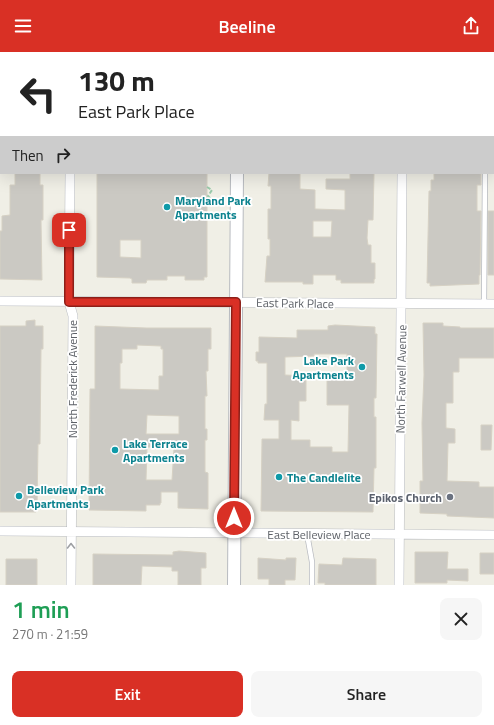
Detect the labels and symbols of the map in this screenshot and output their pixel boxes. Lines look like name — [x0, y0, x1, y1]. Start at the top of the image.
place label: Maryland Park Apartments — [175, 191, 252, 224]
marker: Maryland Park Apartments — [162, 202, 172, 212]
pin — [52, 213, 86, 247]
street label: East Park Place — [256, 293, 334, 313]
street label: North Frederick Avenue — [63, 320, 82, 438]
street label: North Farwell Avenue — [391, 324, 411, 434]
place label: Lake Park Apartments — [292, 351, 355, 384]
marker: Lake Park Apartments — [357, 362, 367, 372]
place label: Lake Terrace Apartments — [123, 434, 188, 467]
marker: Lake Terrace Apartments — [110, 445, 120, 455]
place label: The Candlelite — [287, 468, 361, 487]
marker: The Candlelite — [274, 472, 284, 482]
place label: Belleview Park Apartments — [27, 480, 105, 513]
place label: Epikos Church — [369, 488, 442, 507]
marker: Belleview Park Apartments — [14, 491, 24, 501]
marker: Epikos Church — [445, 492, 455, 502]
position arrow — [213, 497, 255, 539]
street label: East Belleview Place — [267, 525, 371, 544]
one-way arrow — [67, 543, 75, 549]

